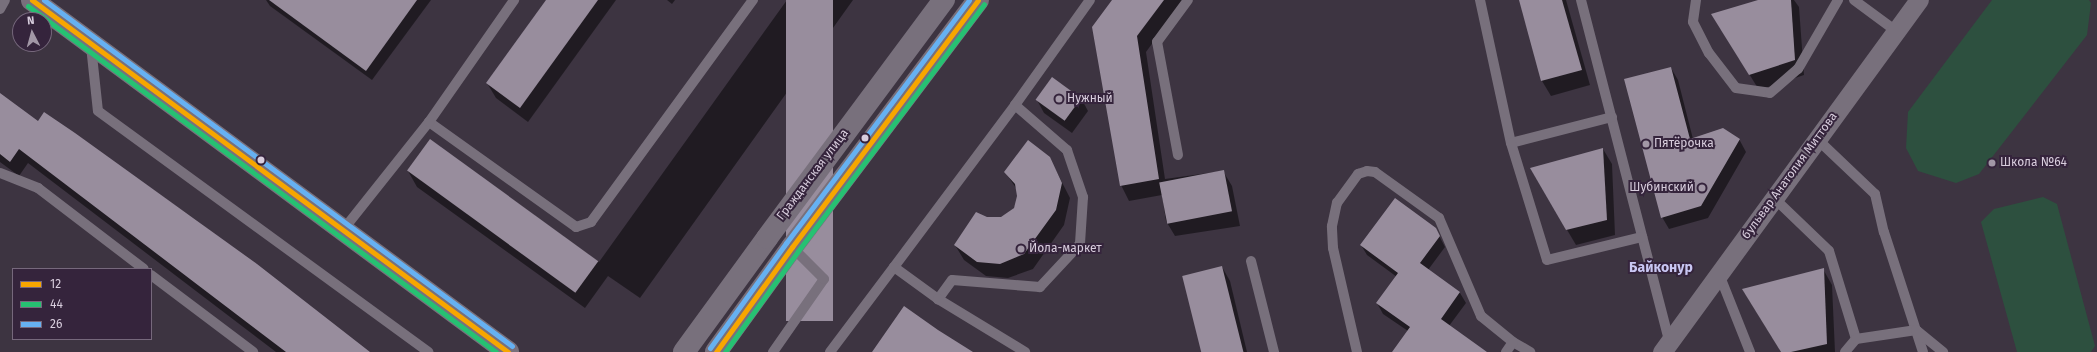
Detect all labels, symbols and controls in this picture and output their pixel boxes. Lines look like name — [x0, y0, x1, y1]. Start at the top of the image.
north arrow — [12, 12, 52, 52]
text: N — [26, 14, 35, 27]
place label: Нужный — [1067, 92, 1113, 106]
marker: Нужный — [1054, 94, 1064, 104]
street label: бульвар Анатолия Миттова — [1739, 110, 1841, 242]
street label: Гражданская улица — [774, 127, 852, 223]
unlabelled marker — [860, 133, 870, 143]
place label: Пятёрочка — [1654, 137, 1714, 151]
marker: Пятёрочка — [1641, 139, 1651, 149]
unlabelled marker — [256, 155, 266, 165]
place label: Школа №64 — [2000, 156, 2067, 170]
marker: Школа №64 — [1987, 158, 1997, 168]
place label: Шубинский — [1629, 181, 1694, 195]
marker: Шубинский — [1697, 183, 1707, 193]
place label: Йола-маркет — [1029, 242, 1102, 256]
marker: Йола-маркет — [1016, 244, 1026, 254]
district label: Байконур — [1629, 260, 1693, 276]
legend — [12, 268, 152, 340]
text: 12 — [50, 277, 61, 291]
text: 44 — [50, 297, 63, 311]
text: 26 — [50, 317, 62, 331]

